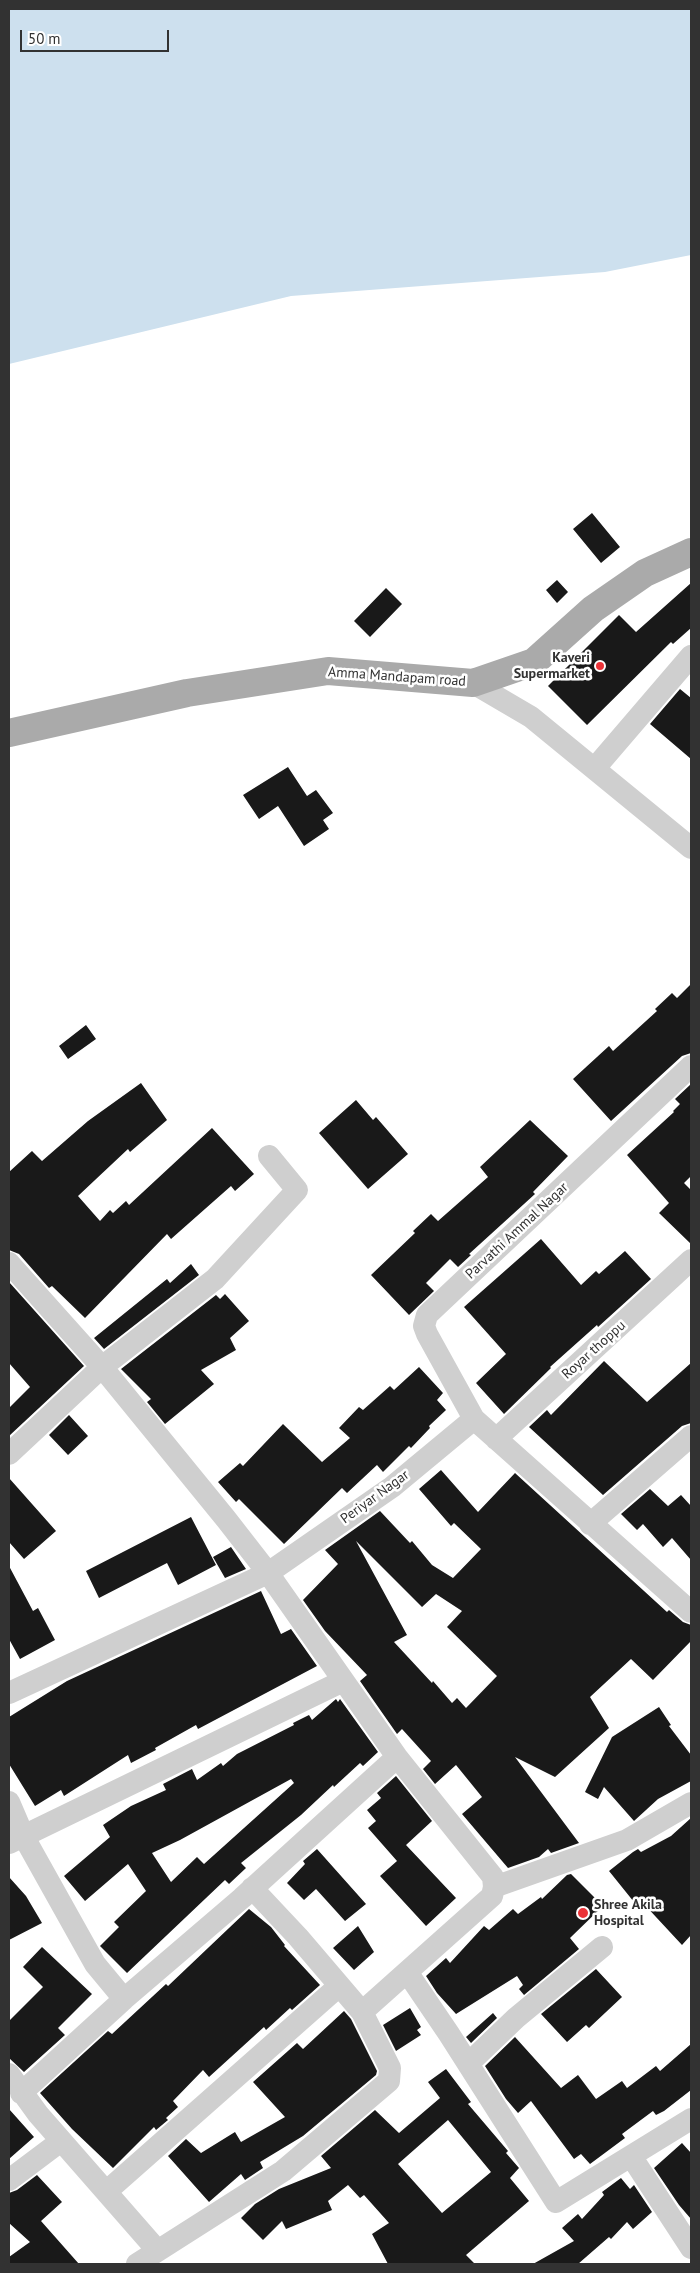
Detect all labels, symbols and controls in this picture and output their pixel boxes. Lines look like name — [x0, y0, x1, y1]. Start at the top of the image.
scale bar — [22, 20, 171, 52]
text: 50 m — [28, 29, 61, 48]
place label: Kaveri Supermarket — [514, 650, 590, 682]
marker: Kaveri Supermarket — [594, 660, 606, 672]
street label: Amma Mandapam road — [328, 664, 466, 690]
street label: Parvathi Ammal Nagar — [462, 1179, 572, 1283]
street label: Royar thoppu — [559, 1317, 629, 1383]
street label: Periyar Nagar — [337, 1467, 413, 1527]
place label: Shree Akila Hospital — [594, 1897, 662, 1930]
marker: Shree Akila Hospital — [576, 1906, 590, 1920]

